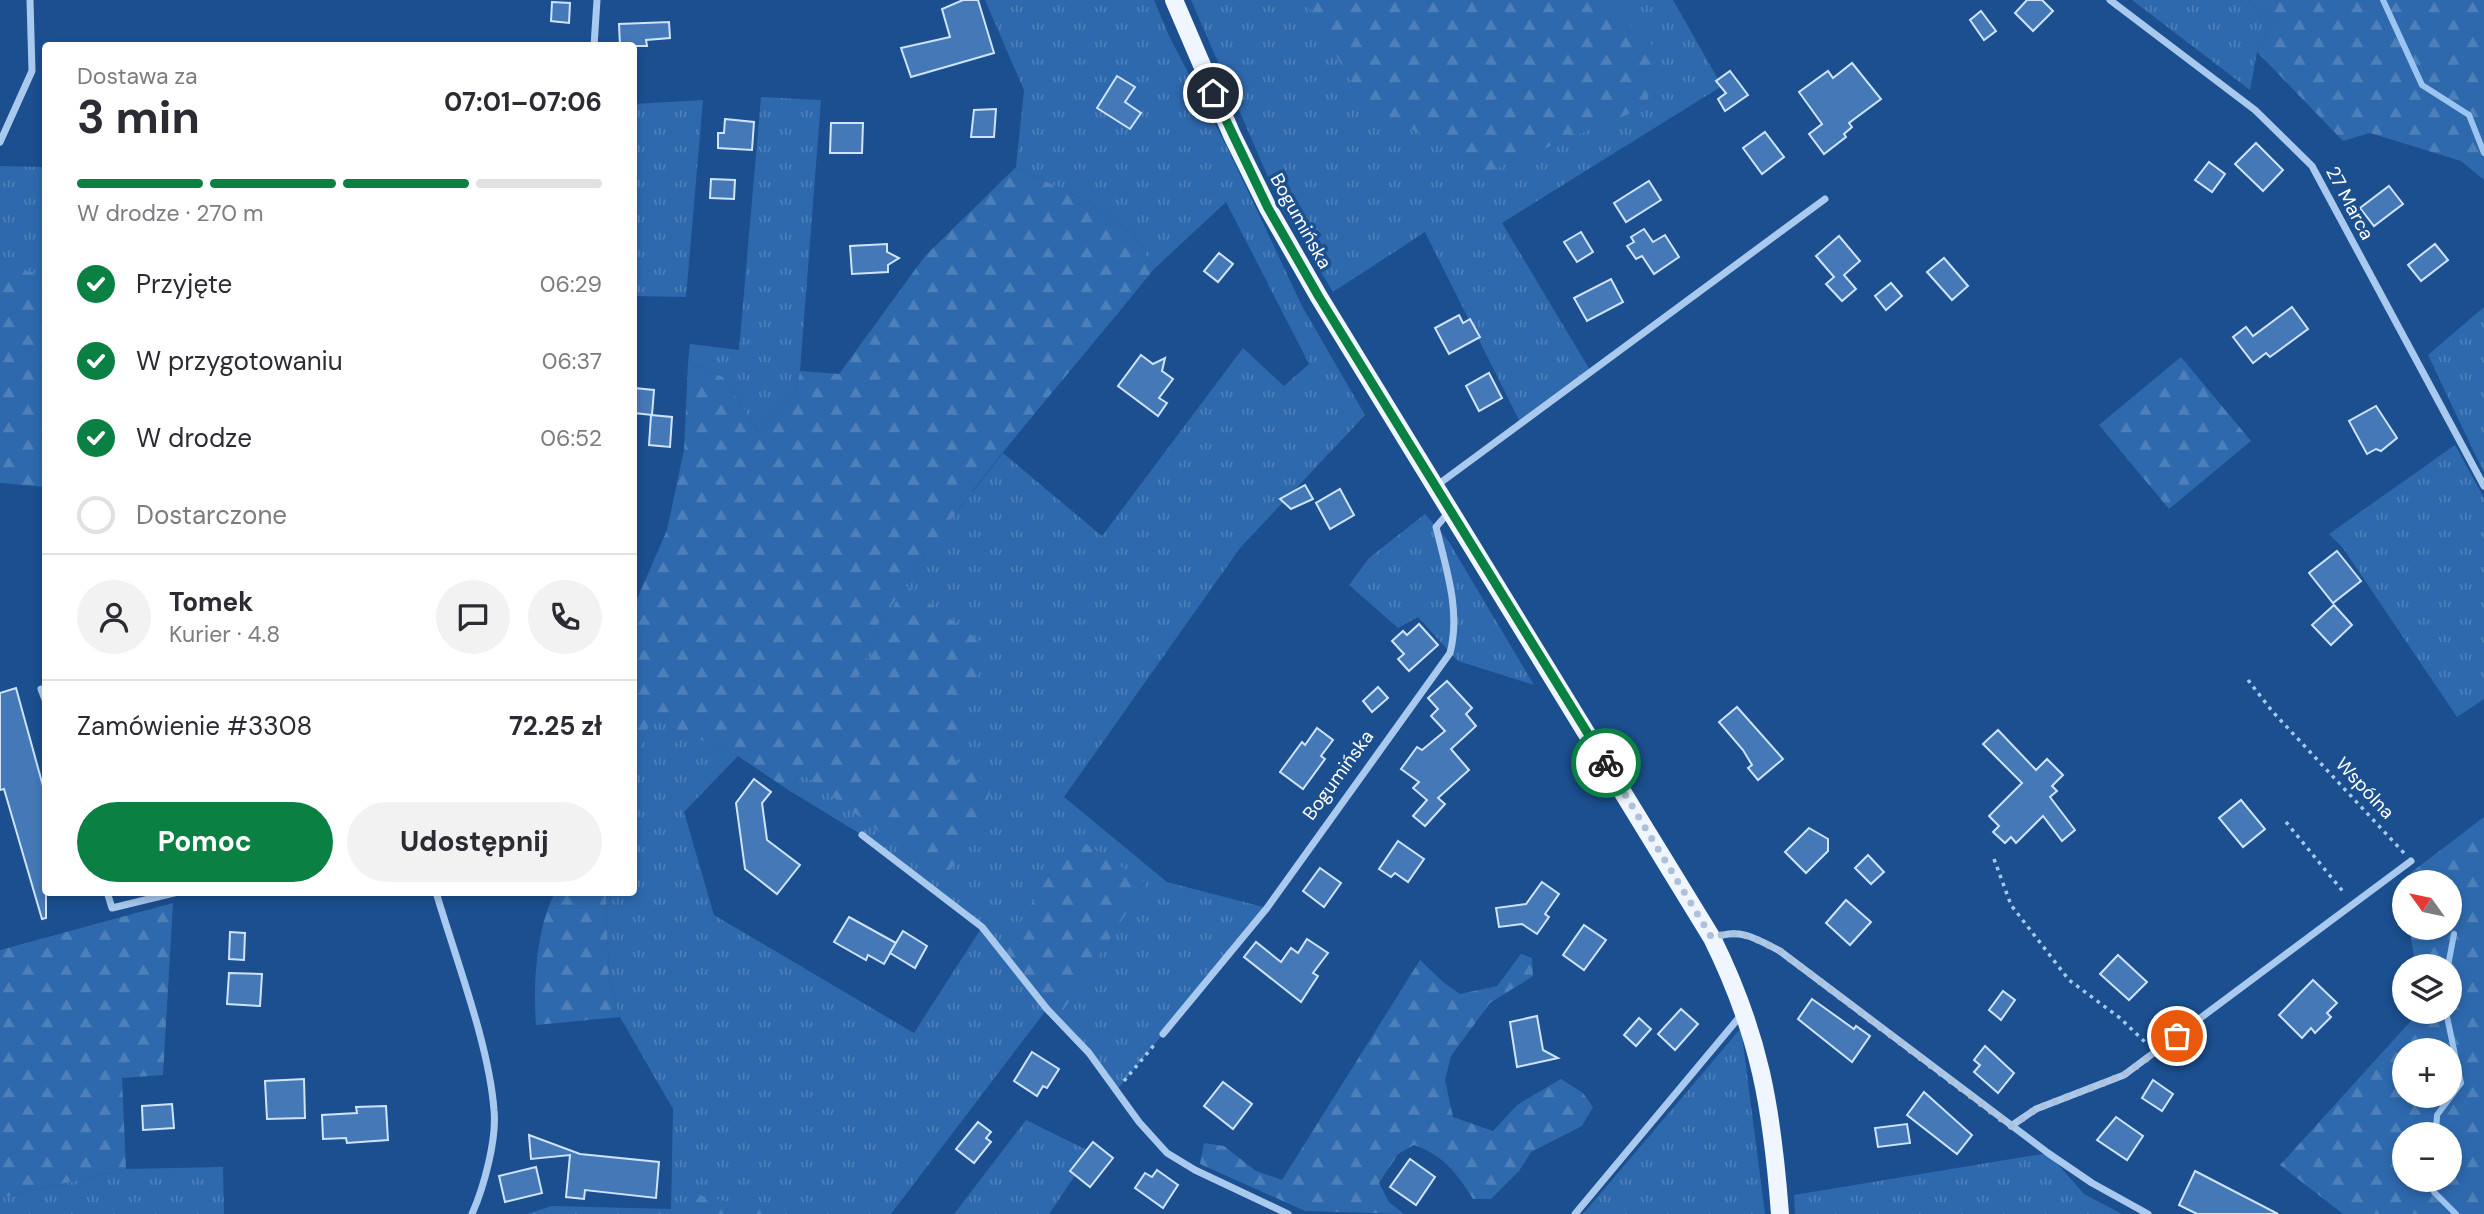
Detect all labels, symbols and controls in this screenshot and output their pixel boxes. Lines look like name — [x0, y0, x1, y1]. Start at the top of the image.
text: Dostawa za — [77, 61, 198, 91]
pin — [1183, 63, 1243, 123]
icon: home — [1194, 74, 1232, 112]
text: 07:01–07:06 — [444, 85, 602, 119]
text: 3 min — [77, 87, 200, 147]
street label: 27 Marca — [2320, 162, 2380, 244]
street label: Bogumińska — [1264, 169, 1338, 273]
text: W drodze · 270 m — [77, 198, 263, 228]
icon: check — [77, 265, 115, 303]
text: Przyjęte — [136, 267, 232, 301]
text: 06:29 — [540, 269, 602, 299]
icon: check — [77, 342, 115, 380]
text: W przygotowaniu — [136, 344, 343, 378]
text: 06:37 — [542, 346, 602, 376]
icon: check — [77, 419, 115, 457]
text: W drodze — [136, 421, 252, 455]
text: 06:52 — [540, 423, 602, 453]
text: Dostarczone — [136, 498, 287, 532]
button: person — [77, 580, 151, 654]
button: chat — [436, 580, 510, 654]
button: phone — [528, 580, 602, 654]
text: Tomek — [169, 585, 253, 619]
text: Kurier · 4.8 — [169, 619, 280, 649]
text: Zamówienie #3308 — [77, 709, 312, 743]
text: 72.25 zł — [509, 709, 602, 743]
street label: Bogumińska — [1297, 725, 1379, 825]
courier — [1571, 728, 1641, 798]
icon: bike — [1587, 744, 1625, 782]
street label: Wspólna — [2330, 752, 2400, 824]
button: Pomoc — [77, 802, 333, 882]
button: Udostępnij — [347, 802, 602, 882]
north arrow — [2392, 870, 2462, 940]
map controls — [2392, 870, 2462, 1192]
button: layers — [2392, 954, 2462, 1024]
pin — [2147, 1006, 2207, 1066]
icon: bag — [2158, 1017, 2196, 1055]
button: + — [2392, 1038, 2462, 1108]
button: − — [2392, 1122, 2462, 1192]

